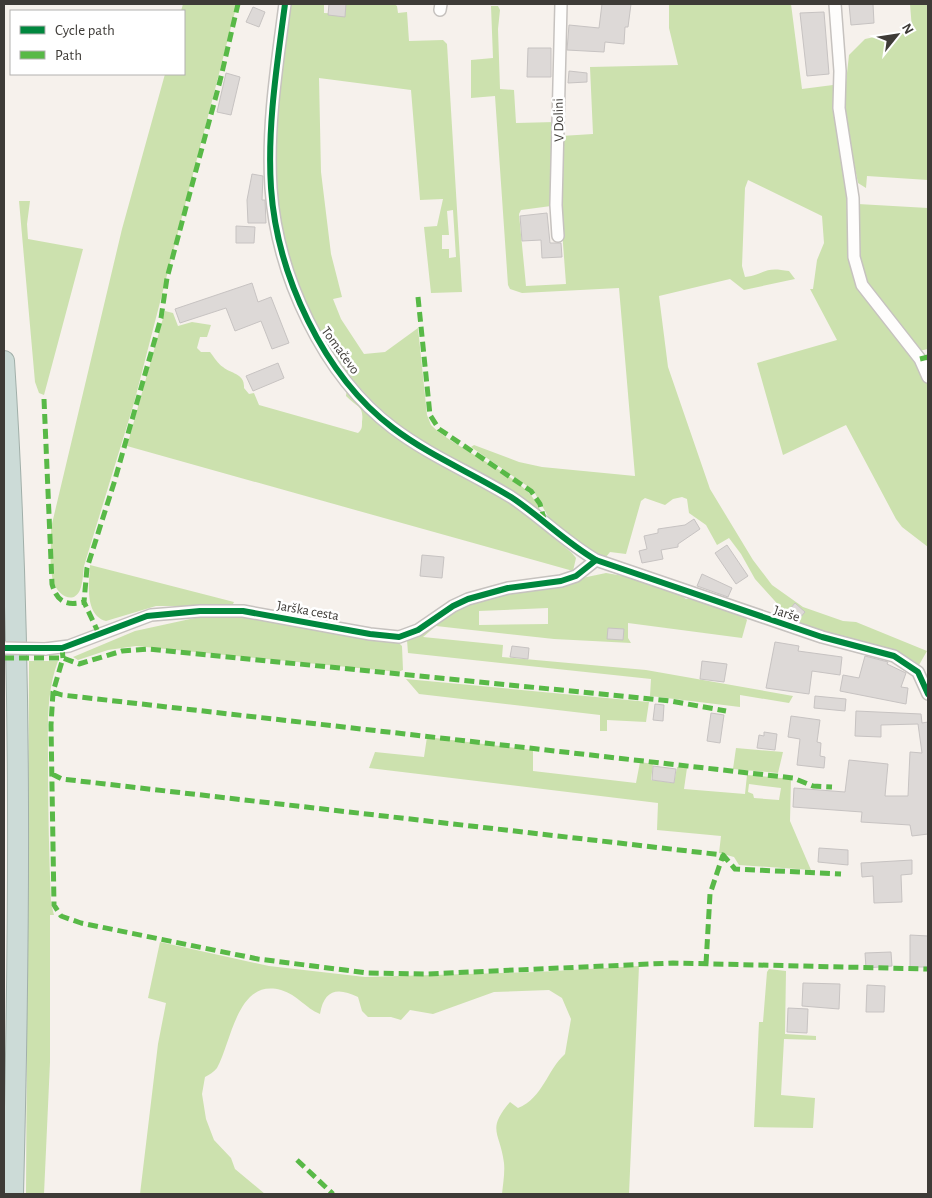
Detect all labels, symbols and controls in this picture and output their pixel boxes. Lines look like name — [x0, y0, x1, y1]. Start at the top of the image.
legend — [10, 10, 185, 75]
north arrow — [872, 10, 922, 60]
text: N — [899, 21, 916, 37]
text: Cycle path — [55, 23, 115, 38]
text: Path — [55, 48, 82, 63]
street label: V Dolini — [552, 98, 566, 142]
street label: Tomačevo — [318, 324, 362, 377]
street label: Jarška cesta — [276, 599, 341, 623]
street label: Jarše — [772, 603, 801, 625]

